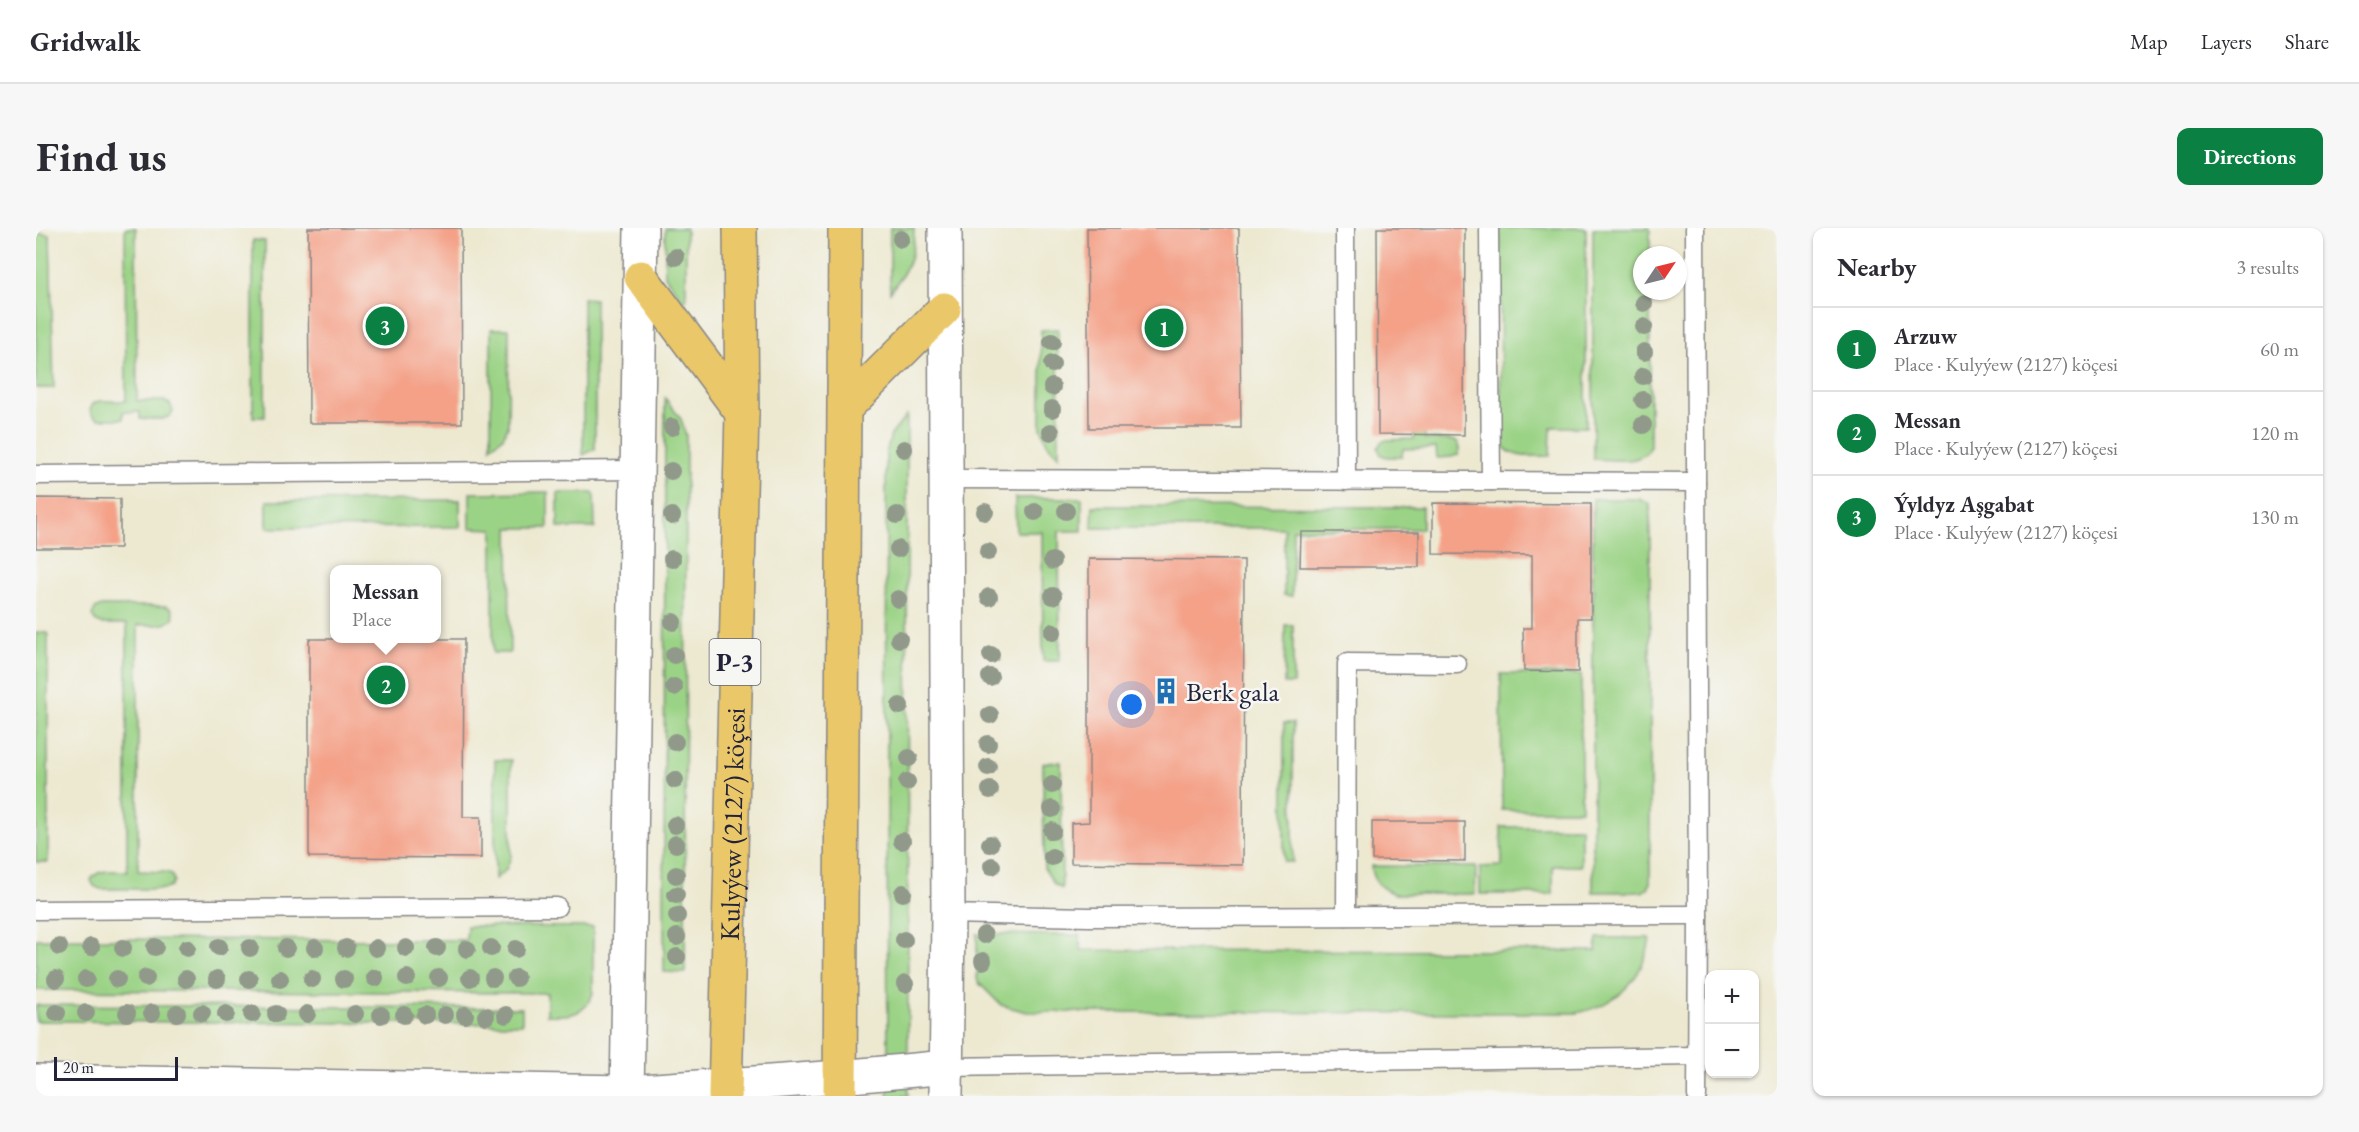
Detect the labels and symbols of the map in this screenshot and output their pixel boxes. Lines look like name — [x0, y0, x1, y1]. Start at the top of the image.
north arrow — [1633, 246, 1687, 300]
pin: 3 — [366, 304, 404, 348]
pin: 1 — [1144, 306, 1184, 350]
road number: P-3 — [710, 639, 760, 685]
pin: 2 — [366, 662, 406, 708]
place label: Berk gala — [1186, 674, 1279, 709]
building icon: Berk gala — [1151, 676, 1181, 706]
your location — [1117, 690, 1146, 719]
street label: Kulyýew (2127) köçesi — [711, 707, 752, 941]
scale bar — [54, 1054, 178, 1082]

